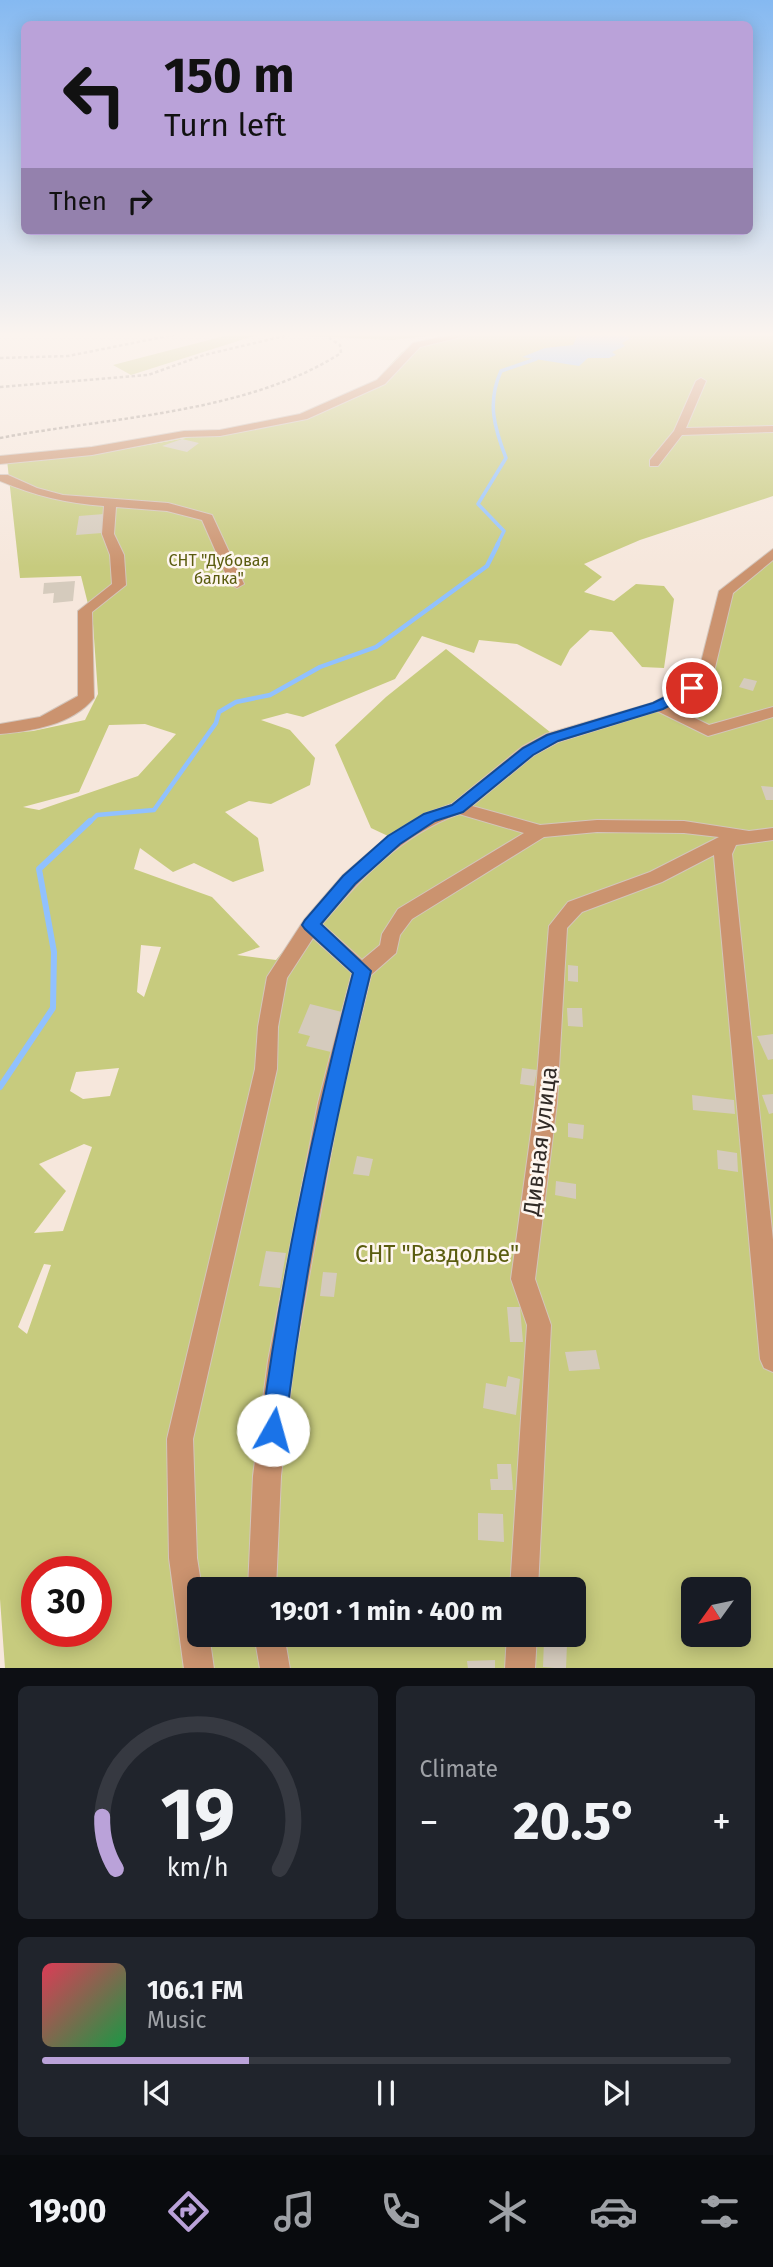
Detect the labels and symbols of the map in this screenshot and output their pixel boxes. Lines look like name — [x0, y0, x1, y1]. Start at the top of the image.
park label: СНТ "Дубовая балка" — [169, 551, 269, 588]
pin — [662, 658, 722, 718]
street label: Дивная улица — [517, 1065, 563, 1218]
park label: СНТ "Раздолье" — [355, 1240, 519, 1268]
position arrow — [236, 1393, 310, 1467]
speed limit sign: 30 — [21, 1556, 112, 1647]
north arrow — [681, 1577, 751, 1647]

